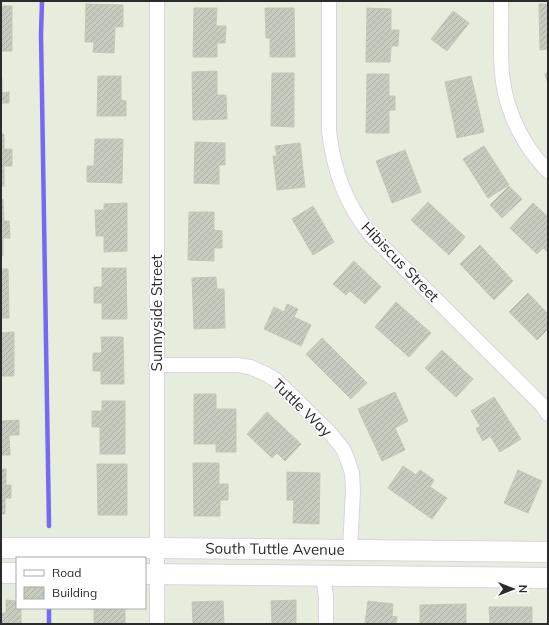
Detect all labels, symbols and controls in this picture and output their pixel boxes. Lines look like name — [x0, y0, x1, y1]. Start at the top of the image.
street label: Hibiscus Street — [357, 218, 443, 306]
street label: Sunnyside Street — [147, 255, 166, 371]
street label: Tuttle Way — [269, 375, 336, 441]
street label: South Tuttle Avenue — [205, 538, 345, 559]
legend — [16, 557, 146, 609]
text: Road — [52, 565, 81, 580]
north arrow — [493, 569, 533, 609]
text: Building — [52, 585, 97, 600]
text: N — [516, 585, 530, 593]

